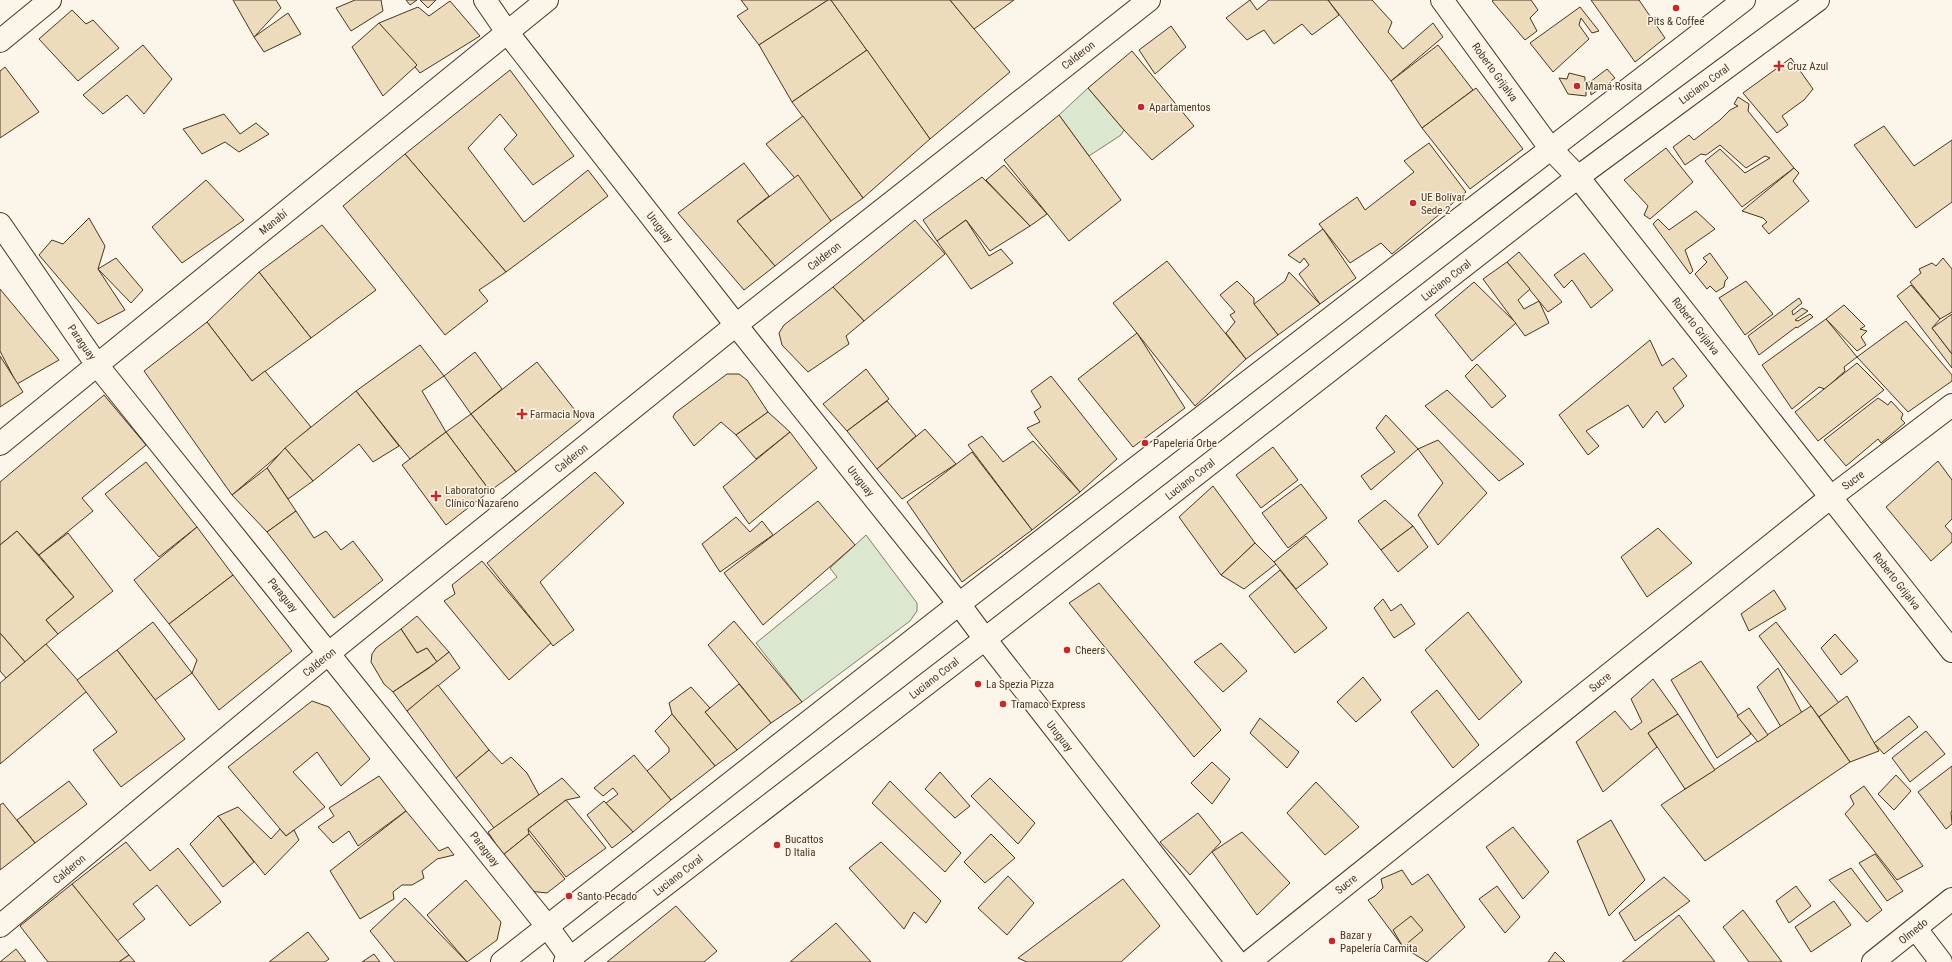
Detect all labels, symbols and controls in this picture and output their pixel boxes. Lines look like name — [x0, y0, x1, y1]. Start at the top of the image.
marker: Pits & Coffee — [1671, 3, 1681, 13]
place label: Pits & Coffee — [1648, 15, 1704, 28]
street label: Calderon — [1059, 38, 1098, 72]
street label: Roberto Grijalva — [1469, 40, 1520, 104]
place label: Cruz Azul — [1787, 60, 1828, 73]
marker: Cruz Azul — [1774, 61, 1784, 71]
street label: Luciano Coral — [1677, 62, 1732, 107]
place label: Mamá Rosita — [1585, 80, 1642, 93]
marker: Mamá Rosita — [1572, 81, 1582, 91]
place label: Apartamentos — [1149, 101, 1211, 114]
marker: Apartamentos — [1136, 102, 1146, 112]
place label: UE Bolívar Sede 2 — [1421, 191, 1466, 217]
marker: UE Bolívar Sede 2 — [1408, 198, 1418, 208]
street label: Manabí — [257, 207, 290, 238]
street label: Uruguay — [644, 209, 676, 246]
street label: Calderon — [805, 239, 844, 273]
street label: Luciano Coral — [1419, 257, 1474, 304]
street label: Roberto Grijalva — [1669, 295, 1722, 358]
street label: Paraguay — [65, 322, 99, 363]
place label: Farmacia Nova — [530, 408, 595, 421]
marker: Farmacia Nova — [517, 409, 527, 419]
place label: Papeleria Orbe — [1153, 437, 1217, 450]
marker: Papeleria Orbe — [1140, 438, 1150, 448]
street label: Calderon — [552, 441, 590, 476]
street label: Luciano Coral — [1163, 456, 1218, 503]
street label: Uruguay — [844, 463, 877, 499]
street label: Sucre — [1840, 468, 1867, 493]
place label: Laboratorio Clínico Nazareno — [445, 484, 519, 510]
marker: Laboratorio Clínico Nazareno — [430, 490, 442, 502]
street label: Roberto Grijalva — [1870, 550, 1923, 613]
street label: Paraguay — [265, 576, 301, 615]
place label: Cheers — [1075, 644, 1105, 657]
street label: Calderon — [300, 645, 338, 680]
marker: Cheers — [1062, 645, 1072, 655]
street label: Luciano Coral — [907, 655, 962, 702]
street label: Sucre — [1587, 670, 1614, 695]
place label: La Spezia Pizza — [986, 678, 1054, 691]
marker: La Spezia Pizza — [973, 679, 983, 689]
place label: Tramaco Express — [1011, 698, 1086, 711]
marker: Tramaco Express — [998, 699, 1008, 709]
street label: Uruguay — [1044, 718, 1076, 755]
street label: Paraguay — [467, 829, 502, 869]
place label: Bucattos D Italia — [785, 833, 824, 859]
marker: Bucattos D Italia — [772, 840, 782, 850]
street label: Calderon — [50, 852, 88, 887]
street label: Luciano Coral — [651, 852, 706, 899]
street label: Sucre — [1333, 872, 1360, 897]
place label: Santo Pecado — [577, 890, 637, 903]
marker: Santo Pecado — [564, 891, 574, 901]
street label: Olmedo — [1896, 915, 1931, 947]
place label: Bazar y Papelería Carmita — [1340, 929, 1418, 955]
marker: Bazar y Papelería Carmita — [1327, 936, 1337, 946]

